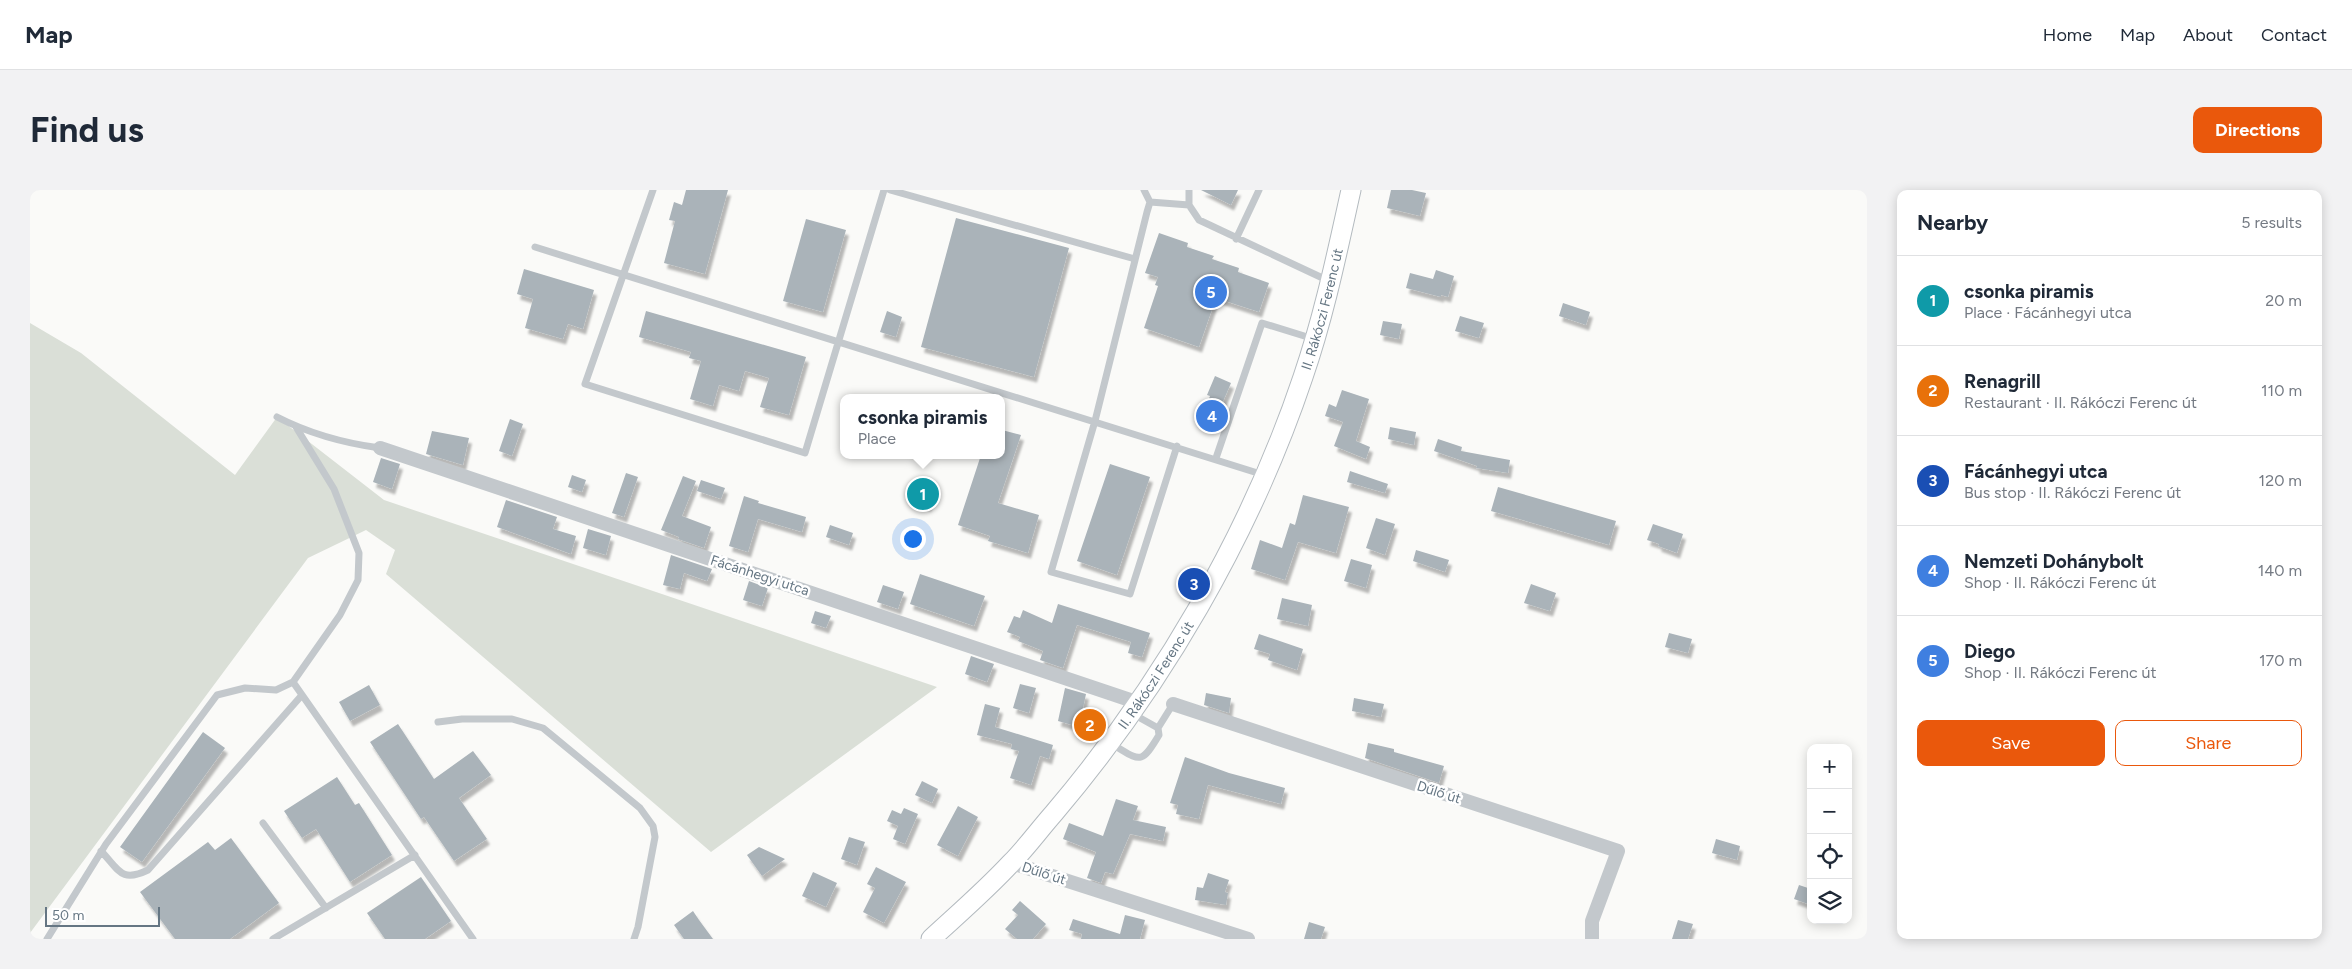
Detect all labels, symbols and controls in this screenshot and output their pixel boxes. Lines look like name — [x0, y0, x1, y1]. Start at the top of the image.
text: Map — [25, 20, 73, 49]
text: Home — [2043, 24, 2092, 46]
text: Map — [2120, 24, 2155, 46]
text: About — [2183, 24, 2233, 46]
text: Contact — [2261, 24, 2327, 46]
button: Directions — [2193, 107, 2322, 153]
text: Find us — [30, 109, 144, 151]
text: Nearby — [1917, 210, 1988, 235]
text: 5 results — [2241, 213, 2302, 232]
street label: II. Rákóczi Ferenc út — [1298, 247, 1347, 372]
pin: 5 — [1195, 273, 1227, 311]
text: csonka piramis — [1964, 280, 2094, 303]
text: 1 — [1930, 291, 1936, 310]
text: 20 m — [2265, 291, 2302, 310]
text: Place · Fácánhegyi utca — [1964, 303, 2132, 322]
text: Renagrill — [1964, 370, 2041, 393]
text: 2 — [1928, 381, 1938, 400]
text: 110 m — [2261, 381, 2302, 400]
text: Restaurant · II. Rákóczi Ferenc út — [1964, 393, 2197, 412]
popup — [840, 394, 1005, 459]
pin: 4 — [1196, 397, 1228, 435]
text: csonka piramis — [858, 406, 987, 429]
text: Place — [858, 429, 896, 448]
text: Fácánhegyi utca — [1964, 460, 2108, 483]
text: 3 — [1929, 471, 1937, 490]
text: 120 m — [2259, 471, 2302, 490]
pin: 1 — [907, 475, 939, 513]
text: Bus stop · II. Rákóczi Ferenc út — [1964, 483, 2181, 502]
your location — [900, 526, 926, 552]
text: Nemzeti Dohánybolt — [1964, 550, 2144, 573]
street label: Fácánhegyi utca — [708, 552, 811, 599]
text: 4 — [1928, 561, 1938, 580]
text: 140 m — [2258, 561, 2302, 580]
pin: 3 — [1178, 565, 1210, 603]
text: Shop · II. Rákóczi Ferenc út — [1964, 573, 2157, 592]
street label: II. Rákóczi Ferenc út — [1115, 618, 1198, 732]
text: Diego — [1964, 640, 2015, 663]
text: 5 — [1928, 651, 1938, 670]
text: 170 m — [2259, 651, 2302, 670]
text: Shop · II. Rákóczi Ferenc út — [1964, 663, 2157, 682]
pin: 2 — [1074, 706, 1106, 744]
button: Save — [1917, 720, 2105, 766]
button: Share — [2115, 720, 2302, 766]
map controls — [1807, 744, 1852, 924]
button: + — [1807, 744, 1852, 789]
street label: Dűlő út — [1415, 777, 1463, 808]
button: − — [1807, 789, 1852, 834]
button: locate — [1807, 834, 1852, 879]
street label: Dűlő út — [1020, 858, 1068, 889]
button: layers — [1807, 879, 1852, 924]
scale bar — [45, 904, 160, 927]
text: 50 m — [52, 907, 84, 924]

